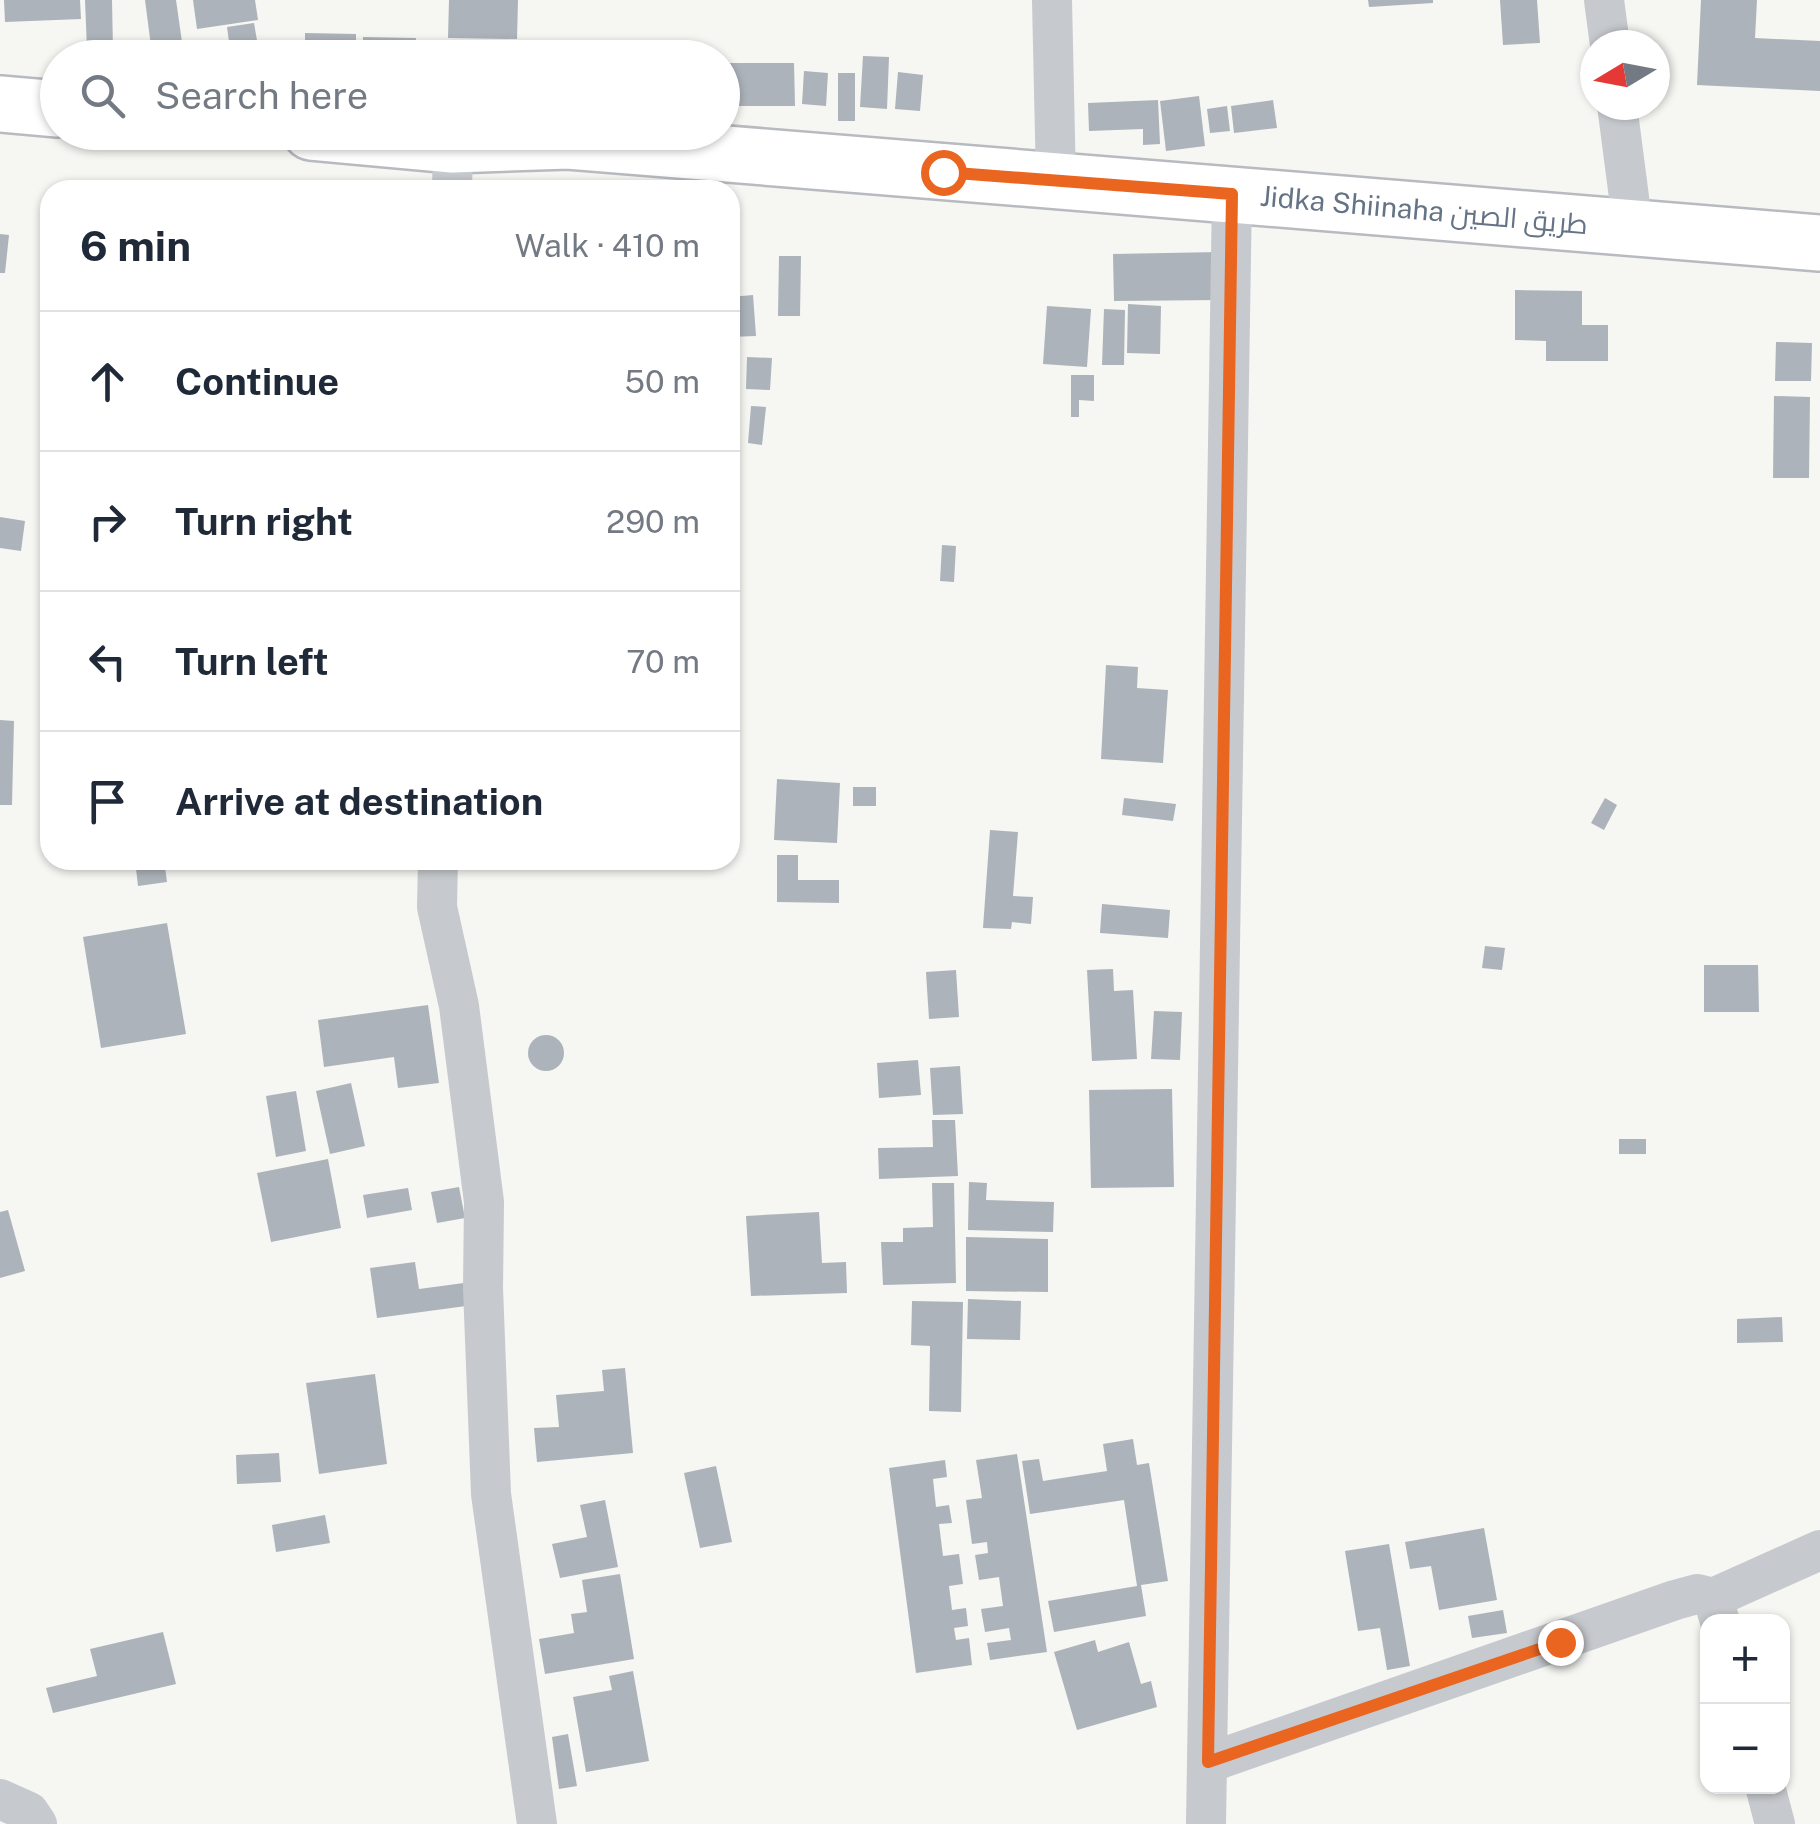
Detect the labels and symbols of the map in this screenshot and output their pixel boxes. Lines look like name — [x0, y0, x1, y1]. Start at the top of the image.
north arrow — [1580, 30, 1670, 120]
route start — [921, 150, 967, 196]
street label: Jidka Shiinaha طريق الصين — [1259, 179, 1589, 241]
route end — [1538, 1620, 1584, 1666]

